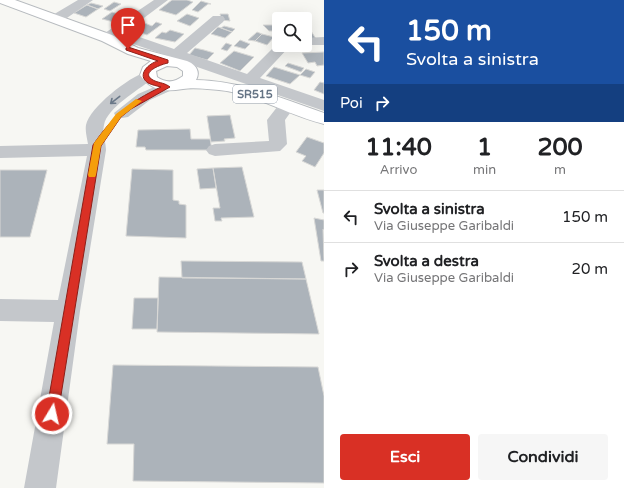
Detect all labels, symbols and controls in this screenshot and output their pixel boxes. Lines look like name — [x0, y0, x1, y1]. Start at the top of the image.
pin — [111, 8, 145, 49]
map controls — [272, 12, 312, 52]
button: search — [272, 12, 312, 52]
icon: arrive — [117, 14, 139, 36]
text: 150 m — [406, 14, 492, 48]
icon: left — [340, 16, 392, 68]
text: Svolta a sinistra — [406, 48, 539, 70]
road number: SR515 — [233, 85, 277, 103]
icon: right — [371, 92, 393, 114]
text: Poi — [340, 94, 363, 112]
one-way arrow — [110, 96, 121, 105]
text: 11:40 — [365, 133, 432, 162]
text: 1 — [477, 133, 492, 162]
text: 200 — [537, 133, 583, 162]
text: Arrivo — [380, 162, 417, 178]
text: min — [473, 162, 496, 178]
text: m — [554, 162, 566, 178]
text: Svolta a sinistra — [374, 200, 485, 218]
icon: left — [340, 206, 362, 228]
text: 150 m — [562, 208, 608, 226]
text: Via Giuseppe Garibaldi — [374, 218, 514, 234]
text: Svolta a destra — [374, 252, 479, 270]
icon: right — [340, 258, 362, 280]
text: 20 m — [571, 260, 608, 278]
text: Via Giuseppe Garibaldi — [374, 270, 514, 286]
position arrow — [31, 393, 73, 435]
button: Esci — [340, 434, 470, 480]
button: Condividi — [478, 434, 608, 480]

